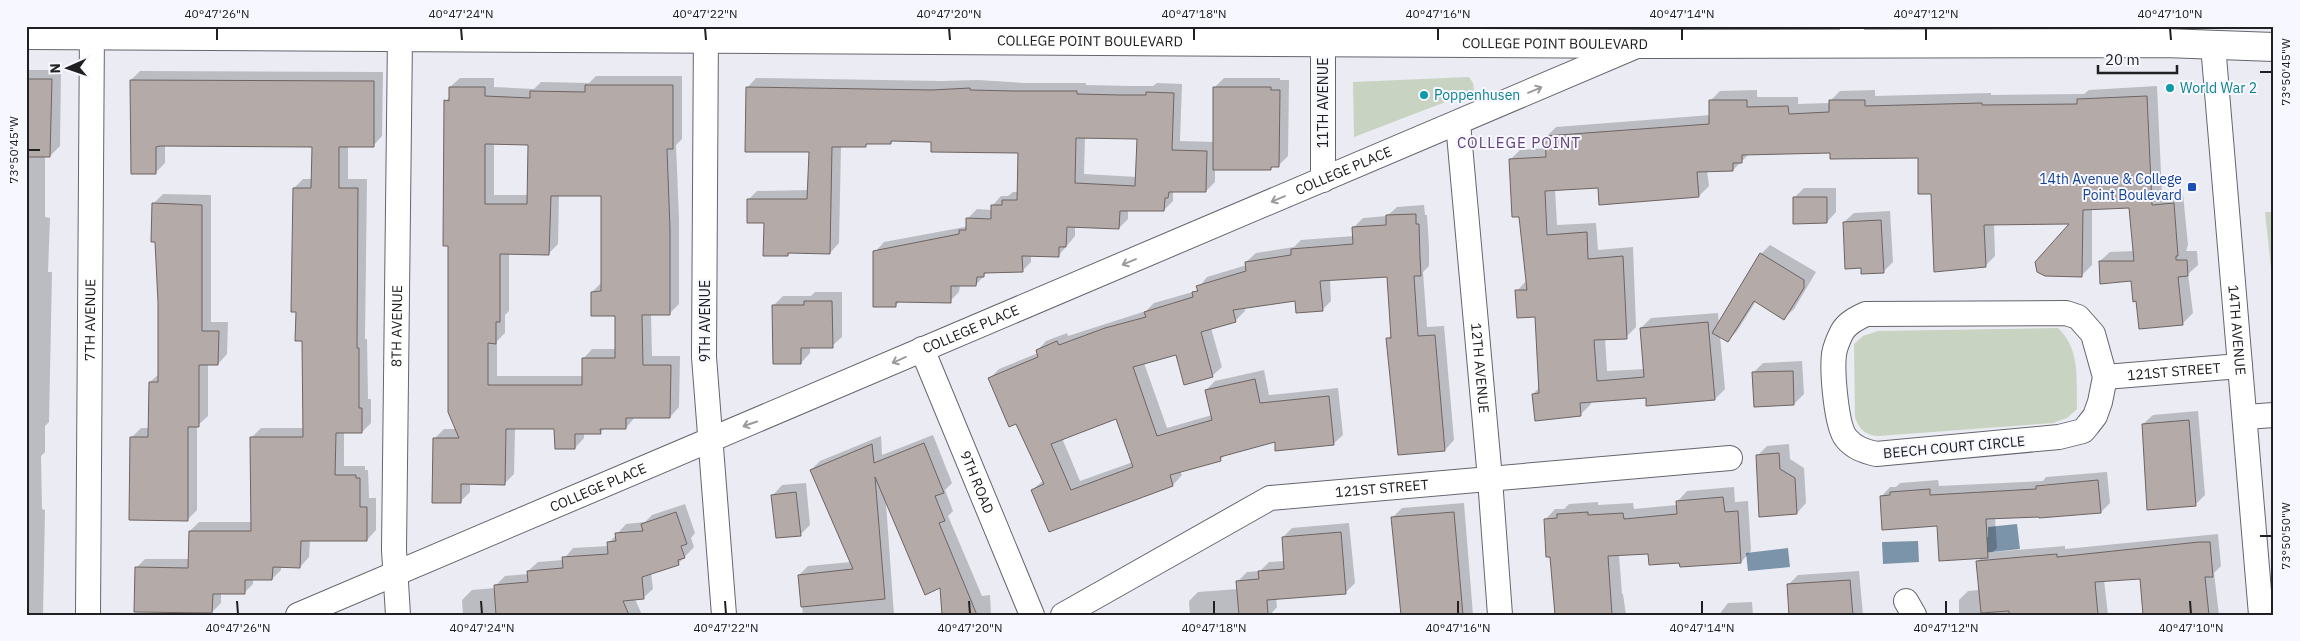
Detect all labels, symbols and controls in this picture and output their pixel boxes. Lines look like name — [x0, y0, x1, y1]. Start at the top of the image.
text: 40°47'26"N — [184, 6, 250, 21]
text: 40°47'24"N — [428, 6, 494, 21]
text: 40°47'22"N — [672, 6, 738, 21]
text: 40°47'20"N — [916, 6, 982, 21]
text: 40°47'18"N — [1161, 6, 1227, 21]
text: 40°47'16"N — [1405, 6, 1471, 21]
text: 40°47'14"N — [1649, 6, 1715, 21]
text: 40°47'12"N — [1893, 6, 1959, 21]
text: 40°47'10"N — [2137, 6, 2203, 21]
street label: COLLEGE POINT BOULEVARD — [997, 31, 1183, 50]
street label: COLLEGE POINT BOULEVARD — [1462, 34, 1648, 53]
text: 73°50'45"W — [2278, 38, 2293, 106]
north arrow — [42, 42, 92, 92]
scale bar — [2098, 42, 2176, 74]
text: 20 m — [2105, 50, 2140, 69]
street label: 11TH AVENUE — [1314, 58, 1332, 148]
text: N — [46, 63, 64, 74]
place label: World War 2 — [2180, 79, 2257, 97]
marker: World War 2 — [2164, 82, 2176, 94]
one-way arrow — [1527, 85, 1542, 94]
place label: Poppenhusen — [1434, 86, 1520, 104]
marker: Poppenhusen — [1418, 89, 1430, 101]
text: 73°50'45"W — [6, 116, 21, 184]
district label: COLLEGE POINT — [1457, 133, 1581, 152]
street label: COLLEGE PLACE — [1292, 142, 1395, 199]
place label: 14th Avenue & College Point Boulevard — [2039, 170, 2182, 204]
marker: 14th Avenue & College Point Boulevard — [2186, 181, 2198, 193]
one-way arrow — [1271, 195, 1286, 204]
one-way arrow — [1122, 257, 1137, 267]
street label: 7TH AVENUE — [81, 279, 99, 361]
street label: 9TH AVENUE — [696, 280, 714, 362]
street label: 14TH AVENUE — [2224, 284, 2250, 376]
street label: 8TH AVENUE — [387, 285, 406, 367]
street label: COLLEGE PLACE — [920, 301, 1022, 358]
street label: 12TH AVENUE — [1467, 322, 1493, 414]
one-way arrow — [892, 355, 907, 365]
street label: 121ST STREET — [2126, 359, 2221, 384]
one-way arrow — [742, 420, 758, 429]
street label: BEECH COURT CIRCLE — [1882, 432, 2026, 462]
street label: 9TH ROAD — [956, 448, 998, 516]
street label: COLLEGE PLACE — [547, 459, 649, 516]
street label: 121ST STREET — [1334, 475, 1429, 501]
text: 73°50'50"W — [2278, 502, 2293, 570]
text: 40°47'26"N — [205, 620, 271, 635]
text: 40°47'24"N — [449, 620, 515, 635]
text: 40°47'22"N — [693, 620, 759, 635]
text: 40°47'20"N — [937, 620, 1003, 635]
text: 40°47'18"N — [1181, 620, 1247, 635]
text: 40°47'16"N — [1425, 620, 1491, 635]
text: 40°47'14"N — [1669, 620, 1735, 635]
text: 40°47'12"N — [1913, 620, 1979, 635]
text: 40°47'10"N — [2158, 620, 2224, 635]

